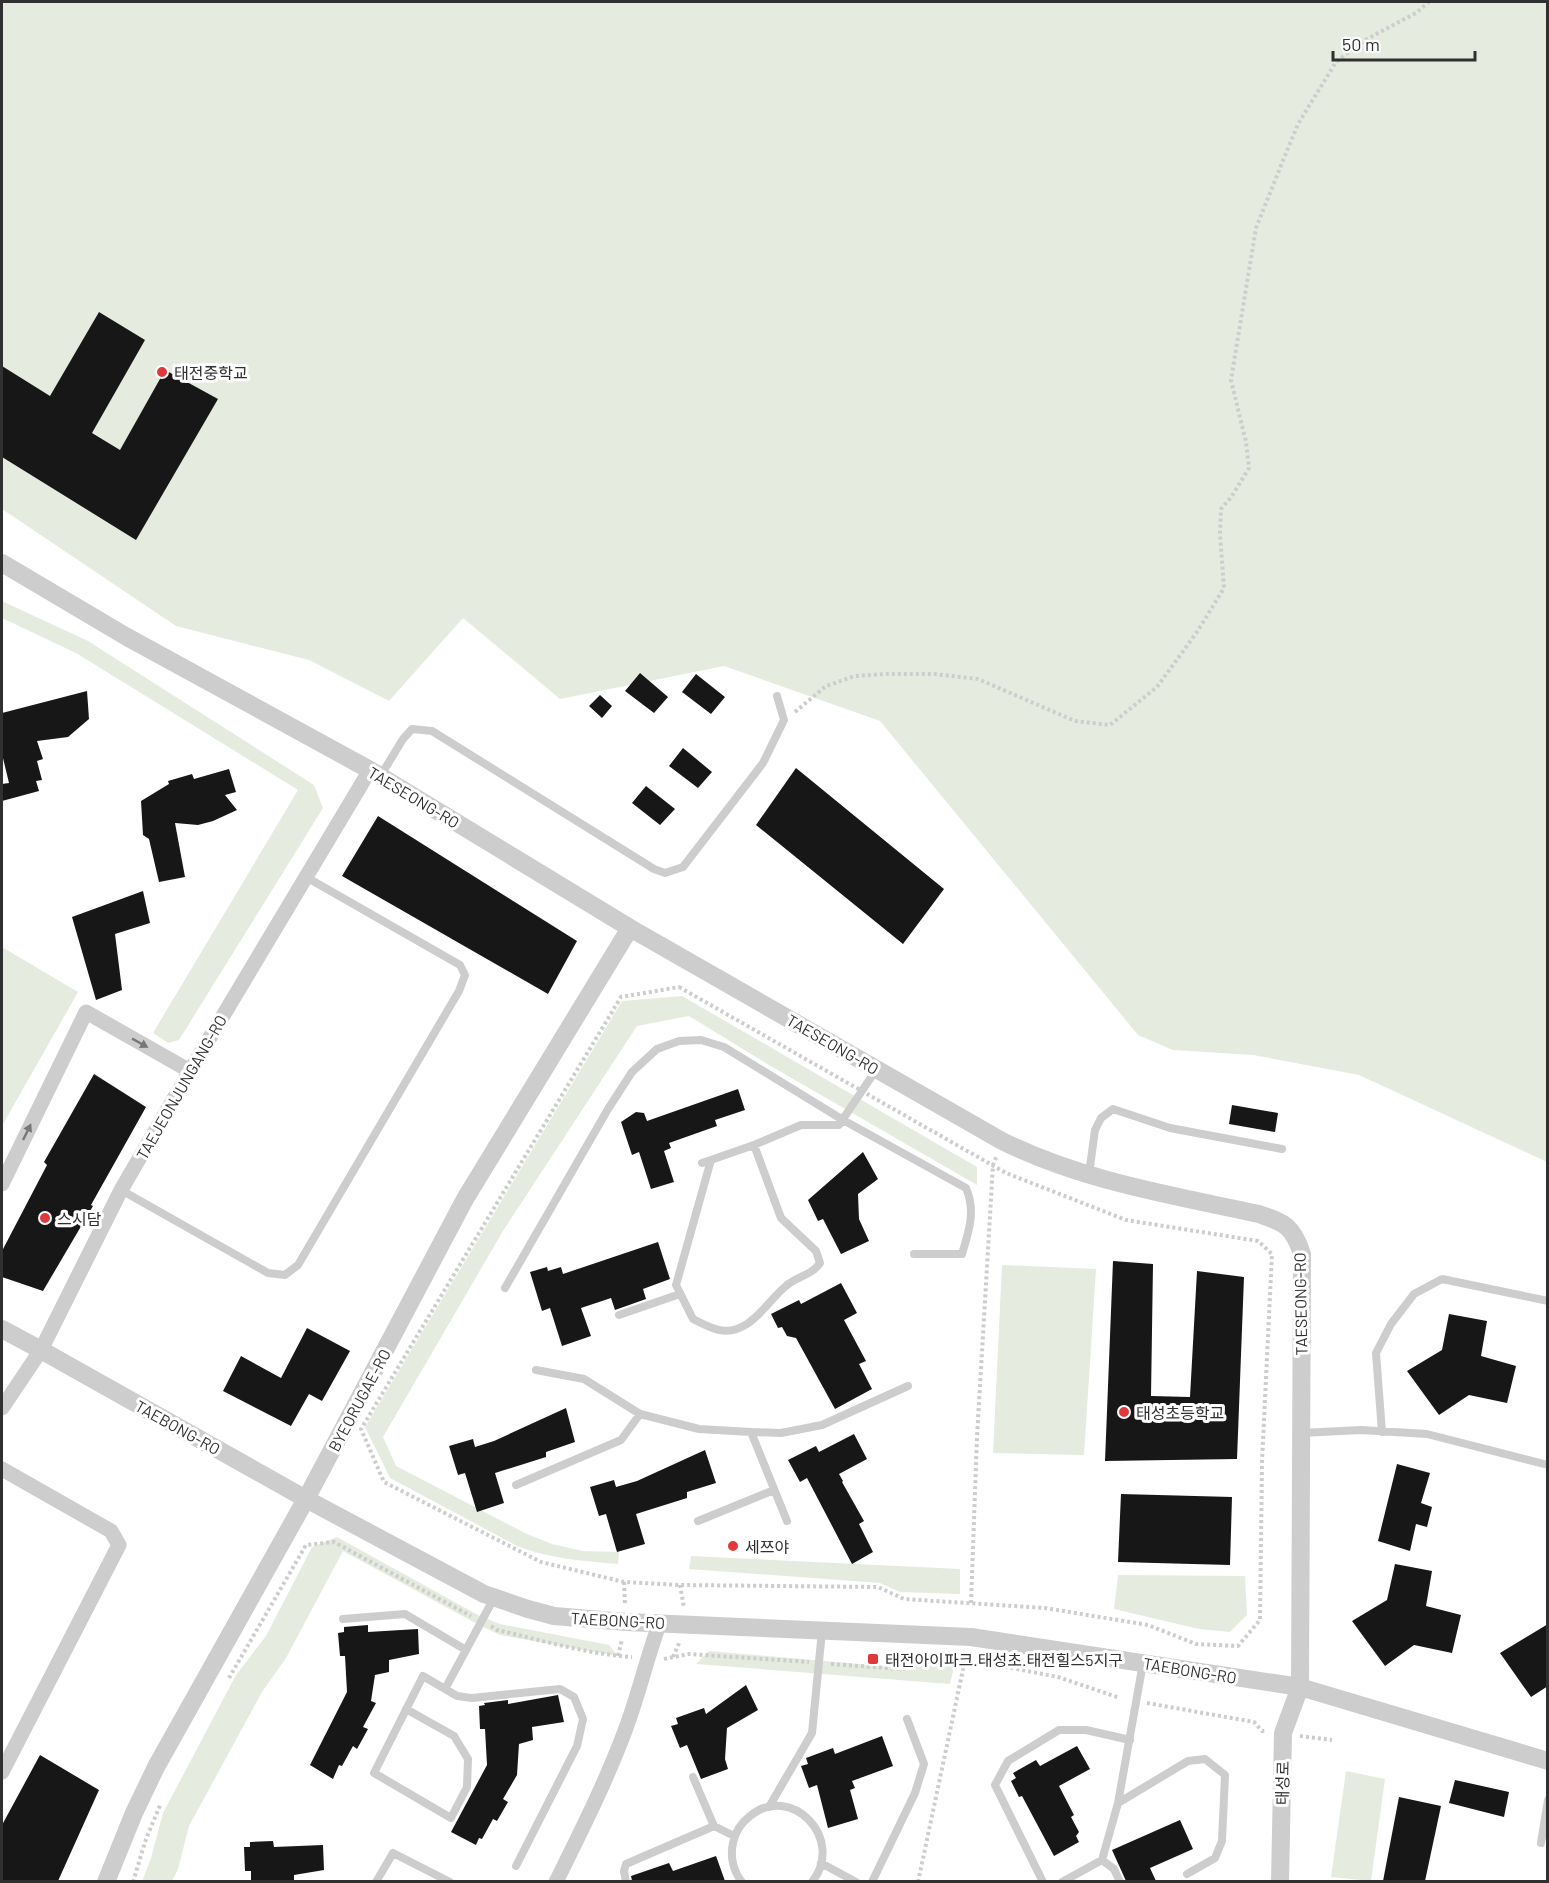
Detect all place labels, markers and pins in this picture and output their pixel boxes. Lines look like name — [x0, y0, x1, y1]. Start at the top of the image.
place label: 태전중학교 — [174, 363, 248, 382]
marker: 태전중학교 — [155, 365, 169, 379]
place label: 스시담 — [57, 1209, 101, 1228]
marker: 스시담 — [38, 1211, 52, 1225]
place label: 태성초등학교 — [1136, 1403, 1224, 1422]
marker: 태성초등학교 — [1117, 1405, 1131, 1419]
place label: 세쯔야 — [745, 1537, 789, 1556]
marker: 세쯔야 — [726, 1539, 740, 1553]
place label: 태전아이파크.태성초.태전힐스5지구 — [885, 1650, 1123, 1669]
marker: 태전아이파크.태성초.태전힐스5지구 — [866, 1652, 880, 1666]

